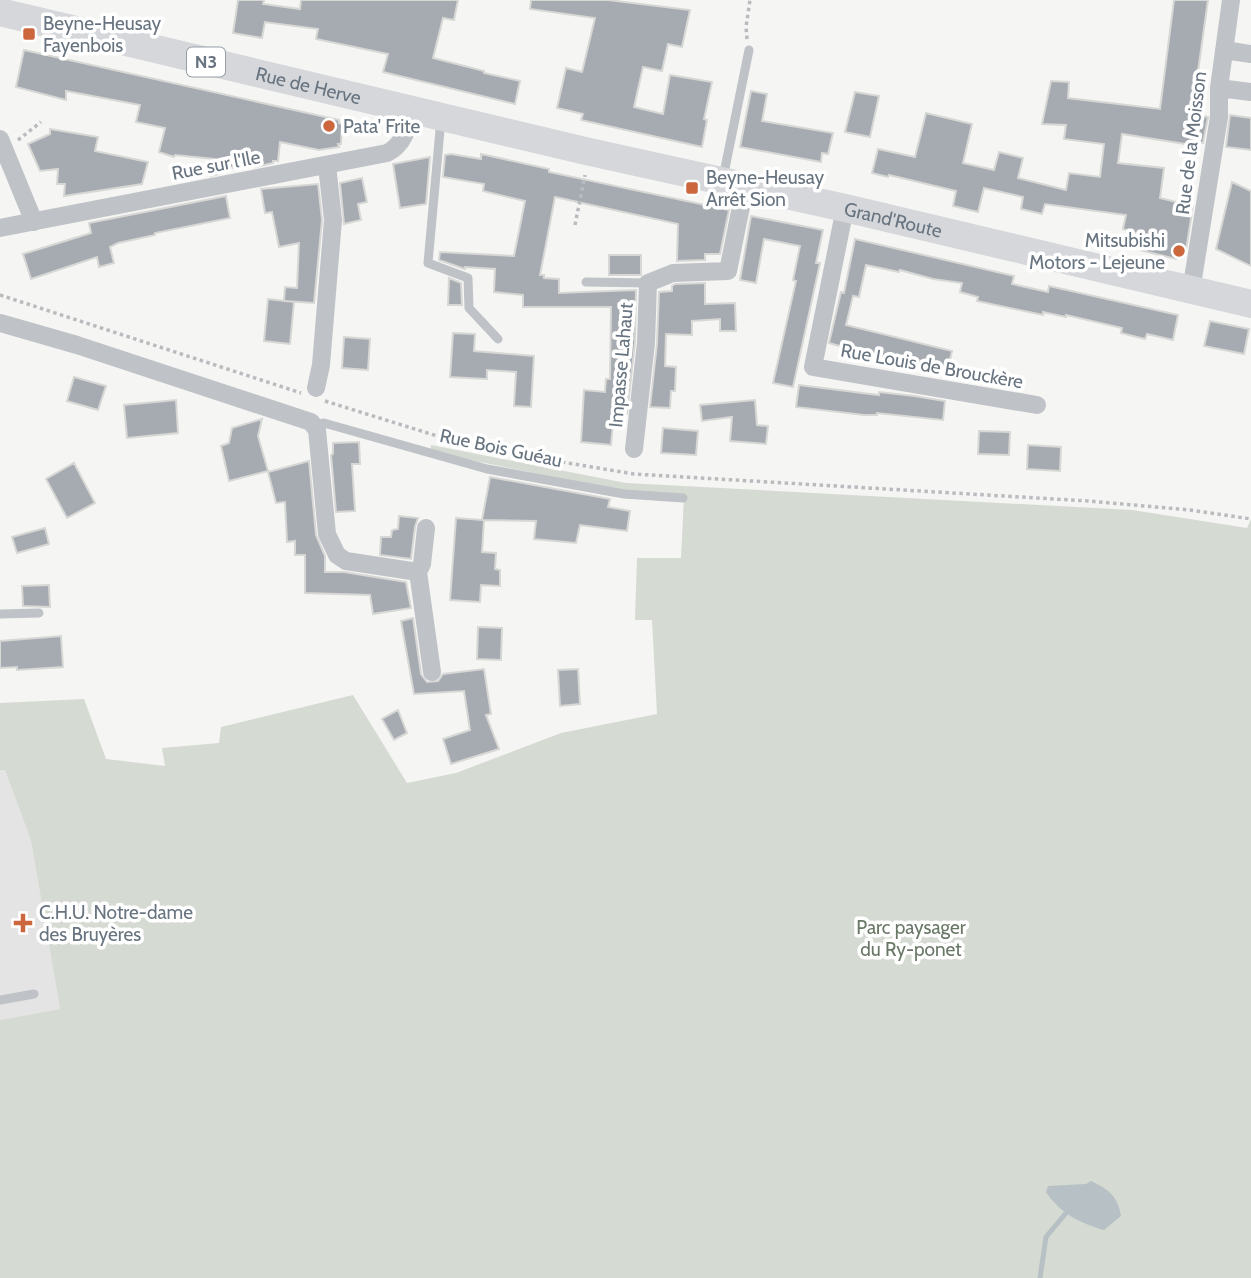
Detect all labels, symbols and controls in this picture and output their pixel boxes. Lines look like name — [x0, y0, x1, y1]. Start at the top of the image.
place label: Beyne-Heusay Fayenbois — [43, 12, 161, 57]
marker: Beyne-Heusay Fayenbois — [21, 26, 37, 42]
road number: N3 — [187, 48, 225, 76]
street label: Rue de Herve — [253, 62, 364, 109]
street label: Rue de la Moisson — [1171, 70, 1211, 216]
place label: Pata' Frite — [343, 115, 421, 138]
marker: Pata' Frite — [321, 118, 337, 134]
street label: Rue sur l'Ile — [170, 145, 262, 185]
place label: Beyne-Heusay Arrêt Sion — [706, 166, 824, 211]
marker: Beyne-Heusay Arrêt Sion — [684, 180, 700, 196]
street label: Grand'Route — [842, 197, 945, 242]
place label: Mitsubishi Motors - Lejeune — [1029, 229, 1165, 274]
marker: Mitsubishi Motors - Lejeune — [1171, 243, 1187, 259]
street label: Impasse Lahaut — [604, 301, 638, 428]
street label: Rue Louis de Brouckère — [839, 339, 1025, 393]
street label: Rue Bois Guéau — [438, 424, 564, 472]
place label: C.H.U. Notre-dame des Bruyères — [39, 901, 193, 946]
marker: C.H.U. Notre-dame des Bruyères — [13, 913, 33, 933]
park label: Parc paysager du Ry-ponet — [856, 916, 966, 961]

